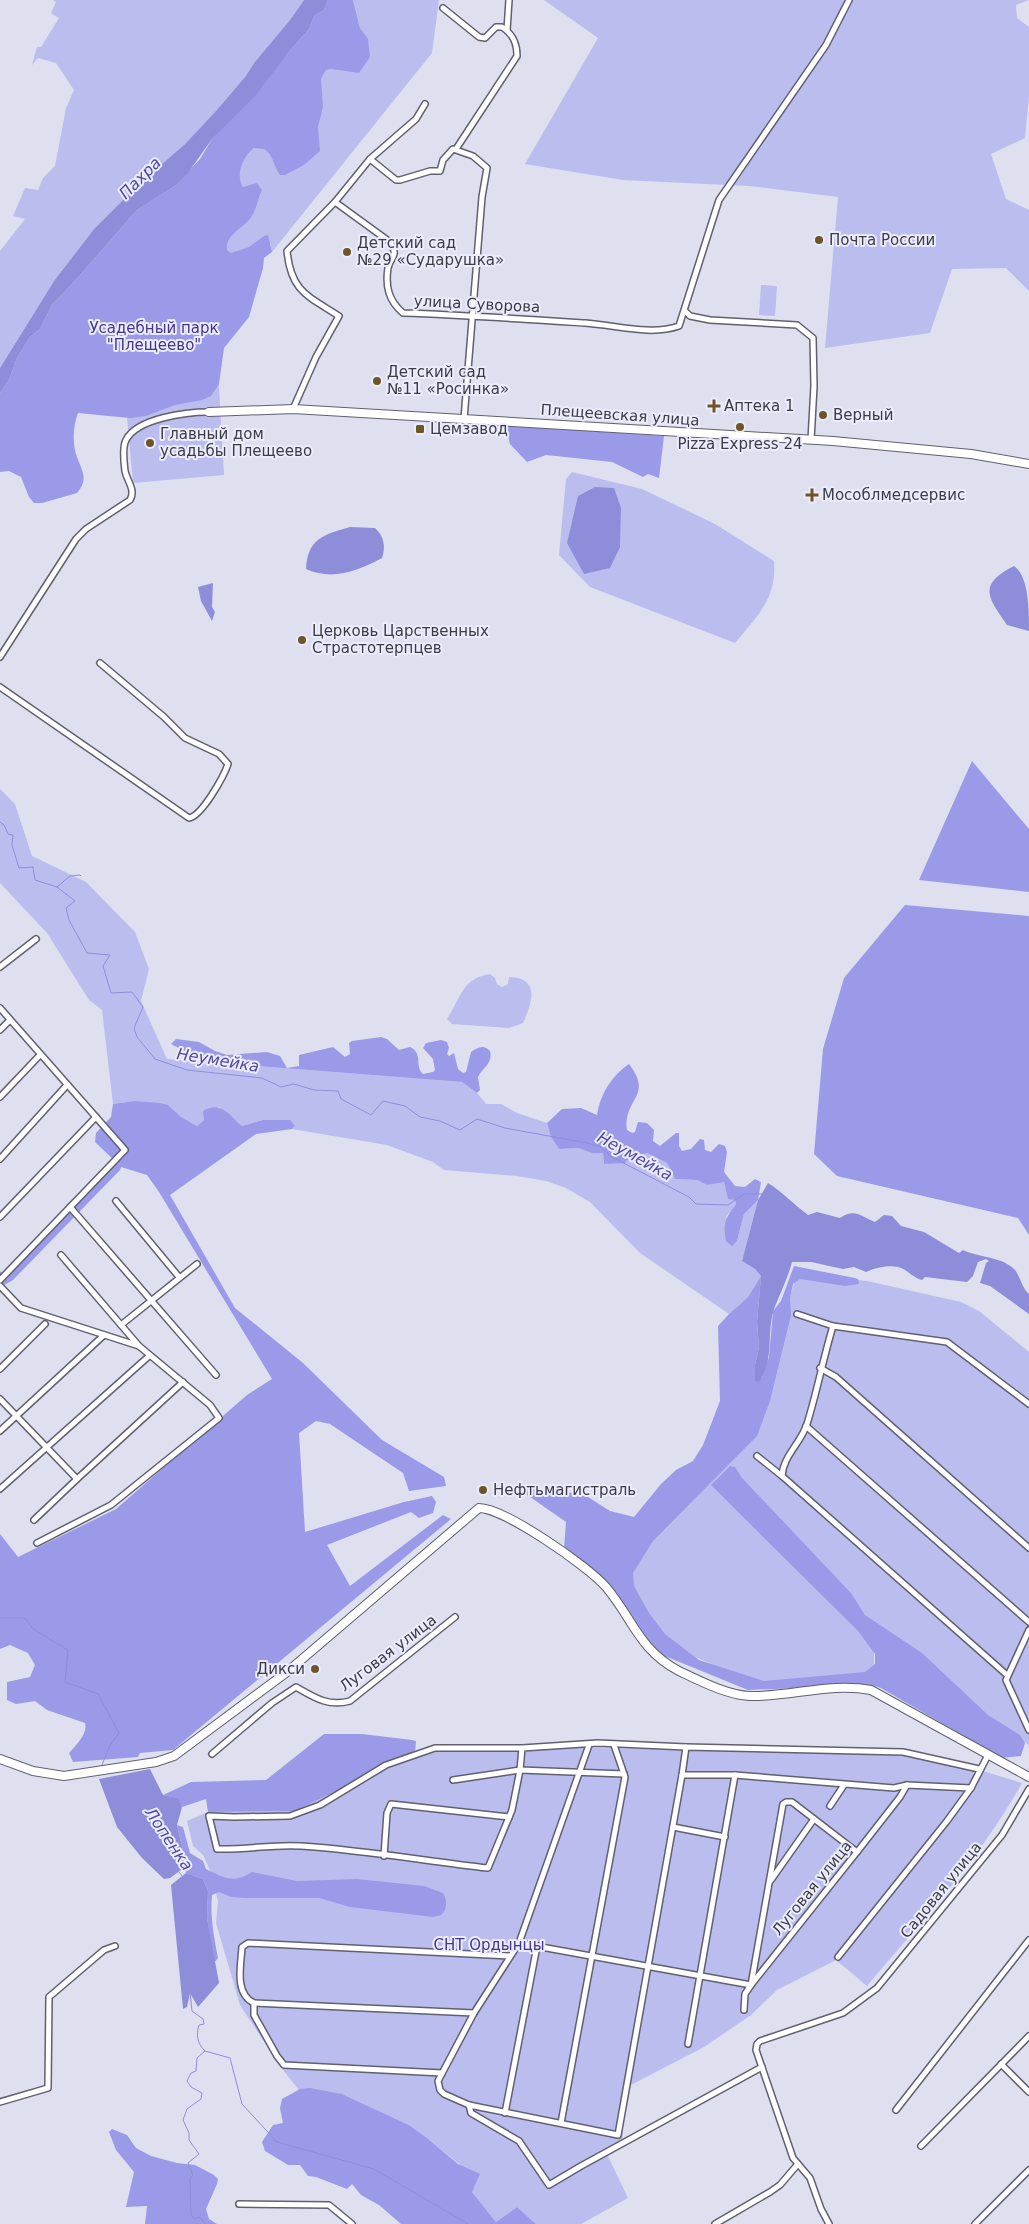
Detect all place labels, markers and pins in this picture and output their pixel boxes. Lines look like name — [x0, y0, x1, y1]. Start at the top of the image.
place label: Почта России — [829, 231, 935, 249]
place label: Детский сад №29 «Сударушка» — [357, 234, 504, 269]
marker: Почта России — [813, 234, 825, 246]
marker: Детский сад №29 «Сударушка» — [341, 246, 353, 258]
place label: Детский сад №11 «Росинка» — [387, 363, 509, 398]
marker: Детский сад №11 «Росинка» — [371, 375, 383, 387]
place label: Аптека 1 — [724, 397, 795, 415]
marker: Аптека 1 — [708, 400, 720, 412]
place label: Верный — [833, 406, 893, 424]
marker: Верный — [817, 409, 829, 421]
place label: Цемзавод — [430, 420, 508, 438]
marker: Pizza Express 24 — [734, 421, 746, 433]
marker: Цемзавод — [414, 423, 426, 435]
place label: Главный дом усадьбы Плещеево — [160, 425, 312, 460]
place label: Pizza Express 24 — [677, 435, 803, 453]
marker: Главный дом усадьбы Плещеево — [144, 437, 156, 449]
place label: Мособлмедсервис — [822, 486, 965, 504]
marker: Мособлмедсервис — [806, 489, 818, 501]
place label: Церковь Царственных Страстотерпцев — [312, 622, 489, 657]
marker: Церковь Царственных Страстотерпцев — [296, 634, 308, 646]
place label: Нефтьмагистраль — [493, 1481, 636, 1499]
marker: Нефтьмагистраль — [477, 1484, 489, 1496]
place label: Дикси — [256, 1660, 305, 1678]
marker: Дикси — [309, 1663, 321, 1675]

